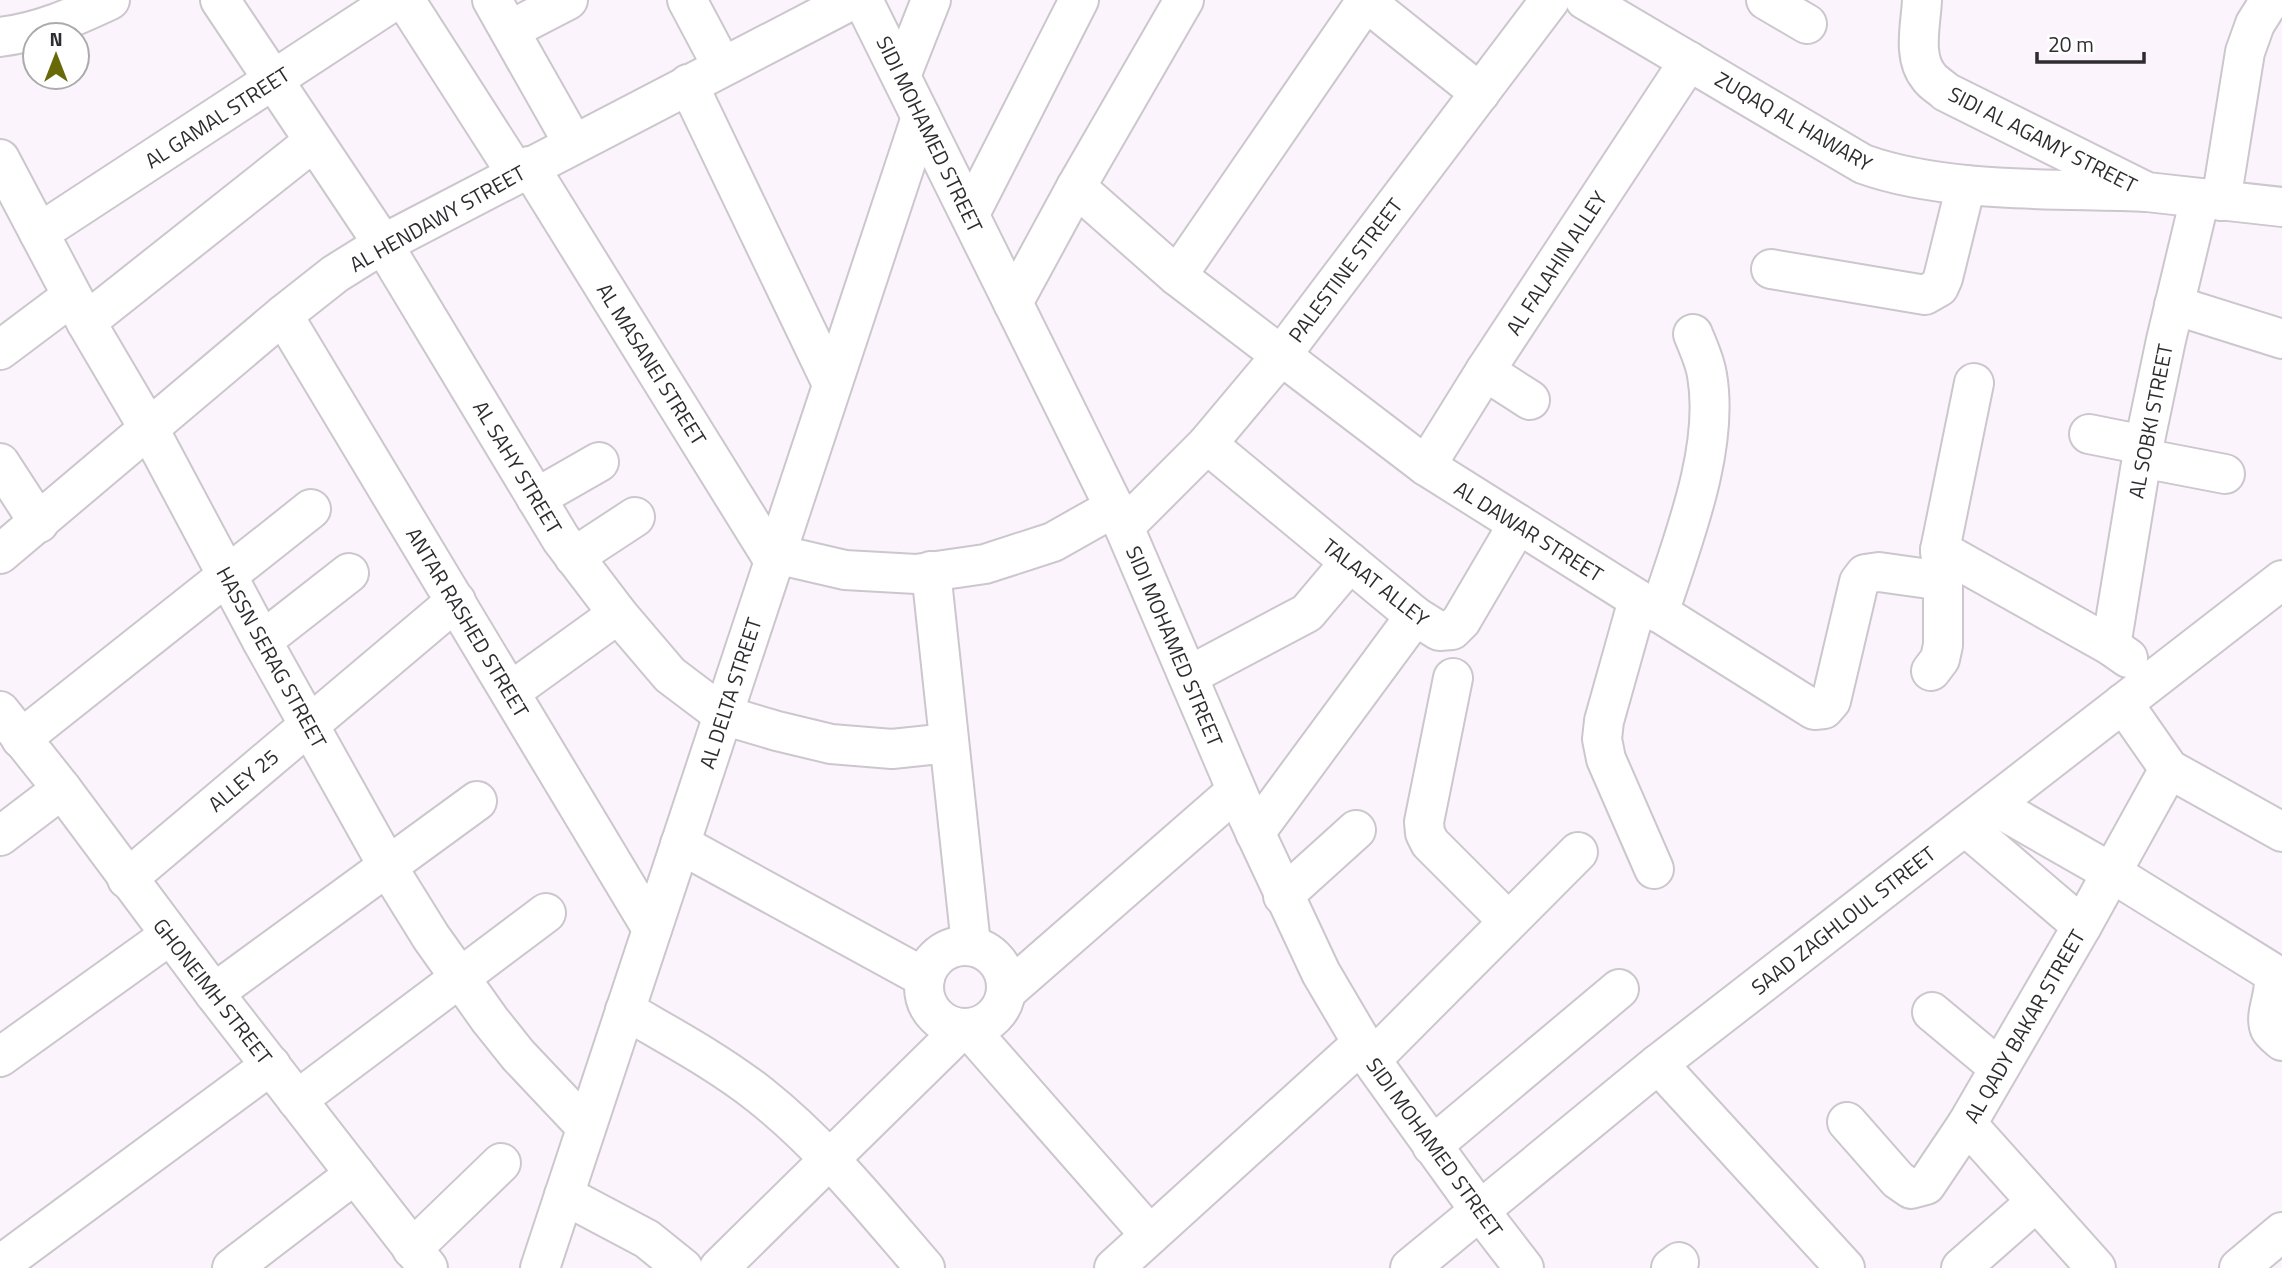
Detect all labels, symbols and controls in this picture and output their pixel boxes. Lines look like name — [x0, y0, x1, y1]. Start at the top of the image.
north arrow — [21, 21, 91, 91]
scale bar — [2037, 21, 2144, 65]
text: N — [49, 24, 63, 53]
text: 20 m — [2048, 28, 2094, 60]
street label: SIDI MOHAMED STREET — [868, 30, 992, 238]
street label: AL GAMAL STREET — [138, 58, 296, 176]
street label: ZUQAQ AL HAWARY — [1709, 63, 1879, 179]
street label: SIDI AL AGAMY STREET — [1943, 78, 2143, 200]
street label: AL HENDAWY STREET — [343, 156, 531, 280]
street label: AL FALAHIN ALLEY — [1497, 184, 1615, 341]
street label: PALESTINE STREET — [1280, 191, 1410, 349]
street label: AL MASANEI STREET — [589, 277, 715, 451]
street label: AL SOBKI STREET — [2119, 341, 2181, 501]
street label: AL SAHY STREET — [465, 394, 571, 540]
street label: AL DAWAR STREET — [1448, 472, 1610, 590]
street label: ANTAR RASHED STREET — [398, 521, 538, 723]
street label: TALAAT ALLEY — [1316, 530, 1437, 634]
street label: SIDI MOHAMED STREET — [1118, 541, 1232, 751]
street label: HASSN SERAG STREET — [209, 560, 335, 754]
street label: AL DELTA STREET — [690, 613, 770, 773]
street label: ALLEY 25 — [201, 741, 285, 819]
street label: SAAD ZAGHLOUL STREET — [1744, 838, 1942, 1002]
street label: GHONEIMH STREET — [146, 911, 280, 1071]
street label: AL QADY BAKAR STREET — [1955, 923, 2093, 1129]
street label: SIDI MOHAMED STREET — [1359, 1051, 1511, 1243]

